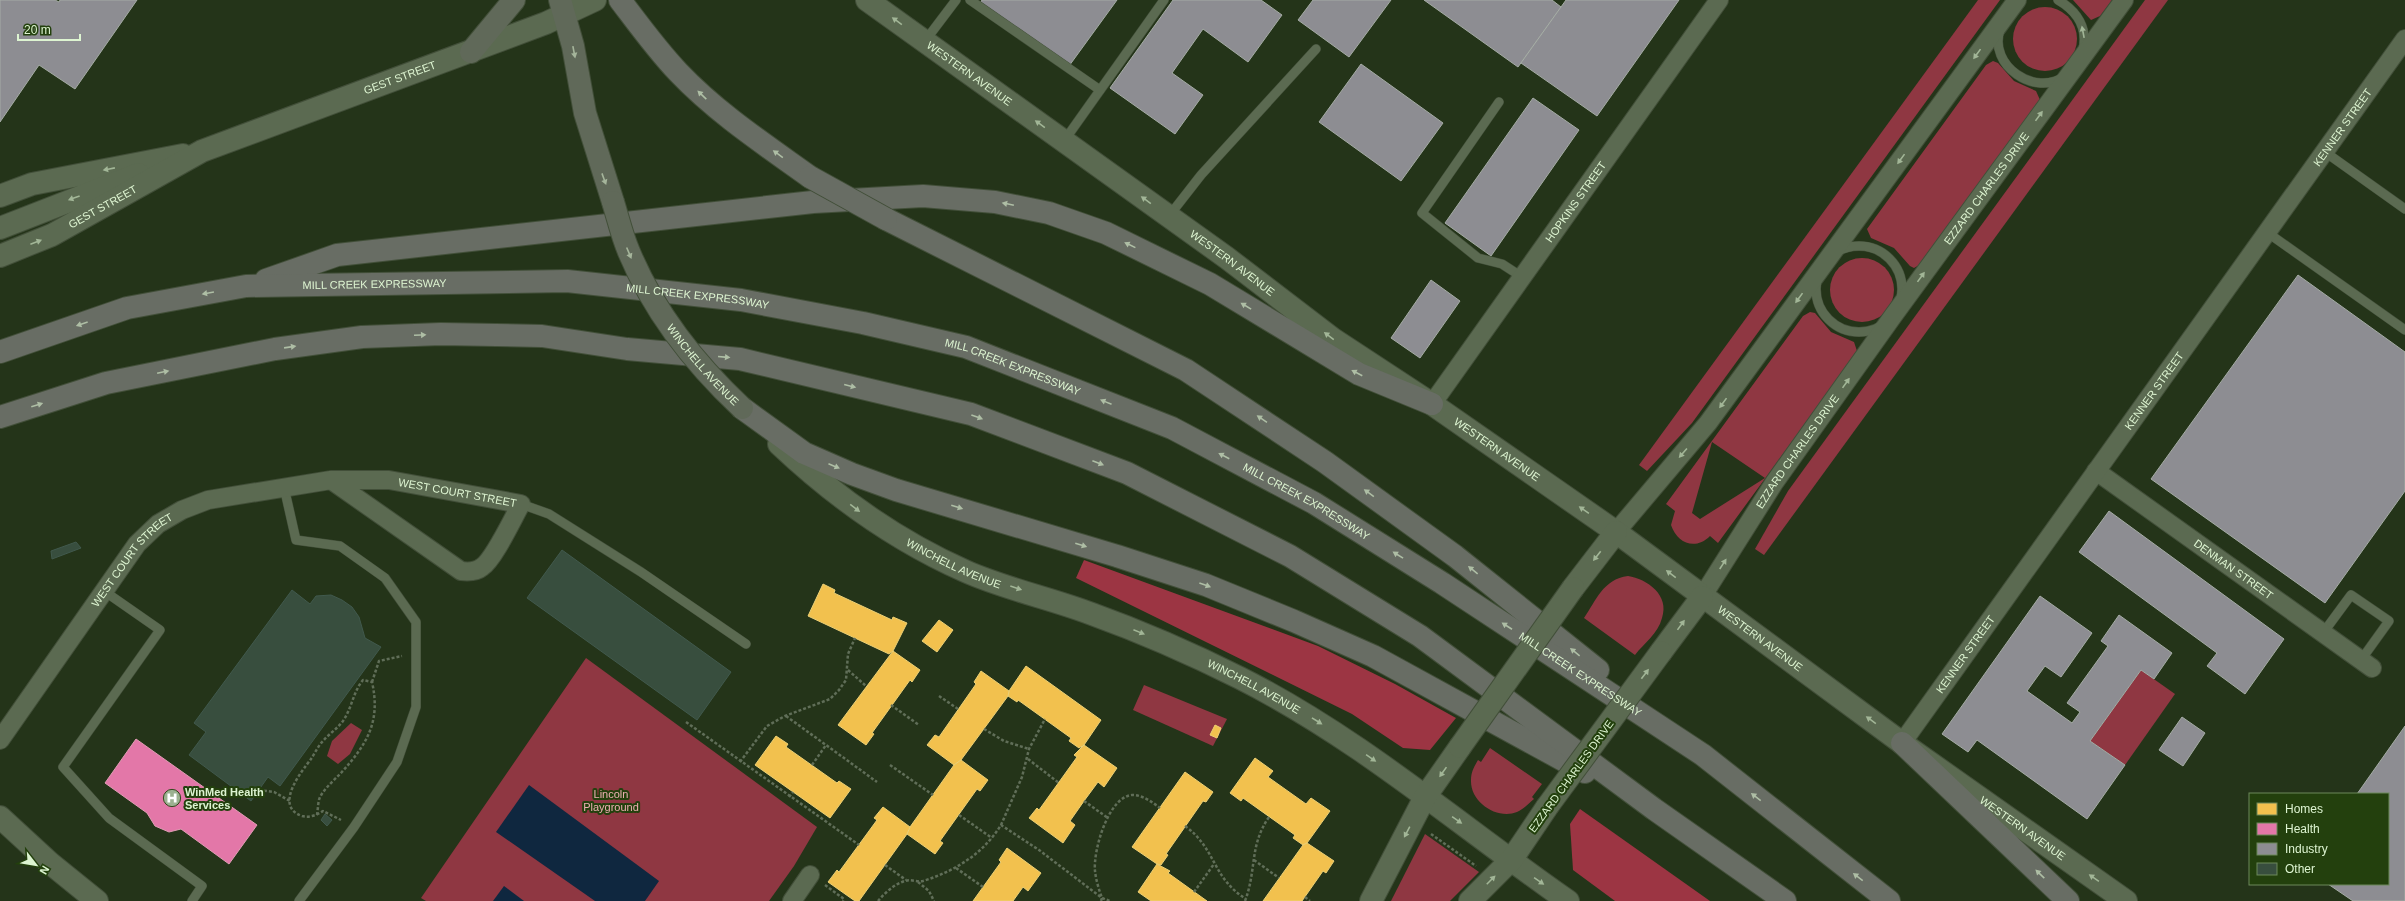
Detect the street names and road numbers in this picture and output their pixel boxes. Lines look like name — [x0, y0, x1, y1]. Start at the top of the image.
street label: WESTERN AVENUE — [924, 39, 1014, 108]
street label: GEST STREET — [362, 58, 438, 96]
street label: KENNER STREET — [2311, 86, 2374, 168]
street label: EZZARD CHARLES DRIVE — [1941, 130, 2031, 247]
street label: HOPKINS STREET — [1543, 159, 1608, 244]
street label: GEST STREET — [66, 183, 139, 231]
street label: WESTERN AVENUE — [1188, 228, 1277, 298]
street label: MILL CREEK EXPRESSWAY — [302, 277, 447, 291]
street label: MILL CREEK EXPRESSWAY — [626, 281, 771, 311]
street label: WINCHELL AVENUE — [665, 322, 741, 408]
street label: MILL CREEK EXPRESSWAY — [944, 336, 1083, 398]
street label: KENNER STREET — [2122, 350, 2186, 432]
street label: EZZARD CHARLES DRIVE — [1754, 392, 1841, 511]
street label: WESTERN AVENUE — [1452, 415, 1542, 483]
street label: MILL CREEK EXPRESSWAY — [1241, 461, 1373, 543]
street label: WEST COURT STREET — [397, 476, 518, 509]
street label: WEST COURT STREET — [89, 511, 175, 609]
street label: WINCHELL AVENUE — [904, 536, 1003, 590]
street label: DENMAN STREET — [2192, 537, 2276, 602]
street label: WESTERN AVENUE — [1716, 603, 1805, 673]
street label: KENNER STREET — [1934, 613, 1997, 695]
street label: MILL CREEK EXPRESSWAY — [1517, 630, 1644, 719]
street label: WINCHELL AVENUE — [1206, 657, 1302, 716]
street label: EZZARD CHARLES DRIVE — [1526, 718, 1616, 834]
street label: WESTERN AVENUE — [1978, 794, 2068, 862]

